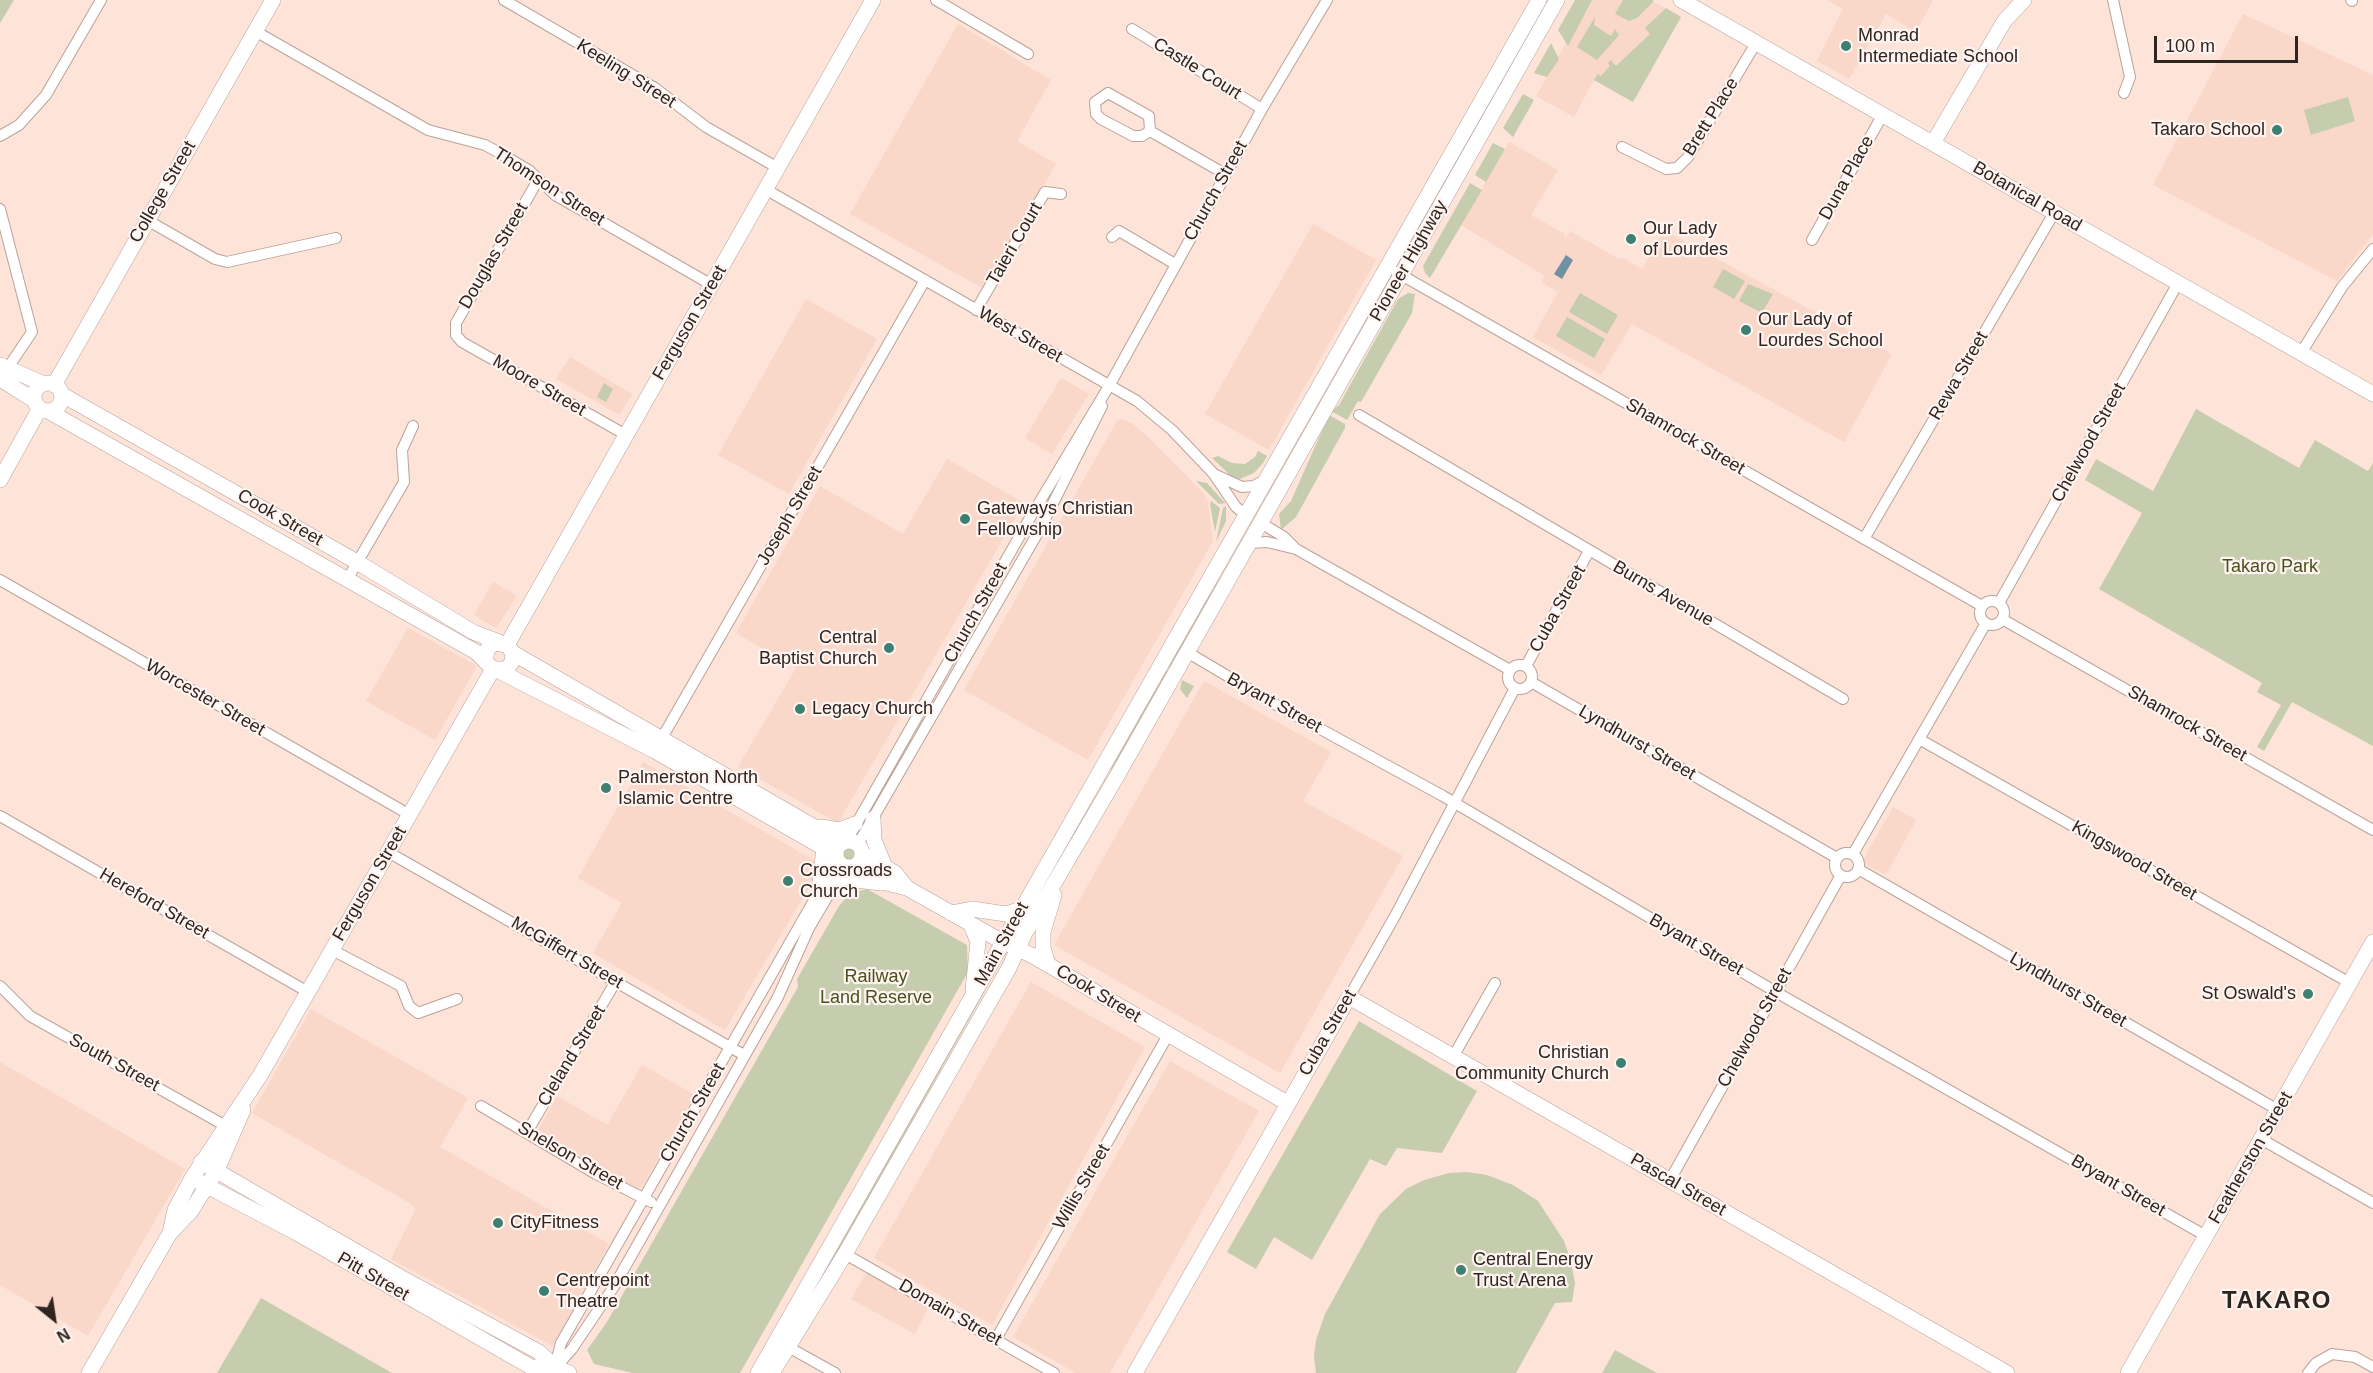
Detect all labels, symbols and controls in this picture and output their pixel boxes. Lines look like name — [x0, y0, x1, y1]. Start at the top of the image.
scale bar — [2157, 24, 2301, 62]
place label: Monrad Intermediate School — [1858, 25, 2018, 68]
street label: Castle Court — [1149, 33, 1245, 105]
street label: Keeling Street — [572, 35, 680, 113]
text: 100 m — [2165, 36, 2215, 56]
marker: Monrad Intermediate School — [1839, 39, 1853, 53]
street label: Brett Place — [1679, 74, 1743, 160]
place label: Takaro School — [2151, 119, 2265, 141]
marker: Takaro School — [2270, 123, 2284, 137]
street label: Duna Place — [1815, 132, 1879, 224]
street label: College Street — [125, 137, 201, 247]
street label: Church Street — [1180, 137, 1252, 245]
street label: Thomson Street — [489, 143, 609, 231]
street label: Botanical Road — [1969, 157, 2085, 237]
street label: Pioneer Highway — [1366, 197, 1452, 325]
street label: Douglas Street — [455, 199, 533, 313]
street label: Taieri Court — [983, 199, 1047, 289]
place label: Our Lady of Lourdes — [1643, 218, 1728, 260]
marker: Our Lady of Lourdes — [1624, 232, 1638, 246]
street label: Ferguson Street — [648, 262, 732, 384]
street label: West Street — [974, 302, 1066, 368]
place label: Our Lady of Lourdes School — [1758, 309, 1883, 352]
marker: Our Lady of Lourdes School — [1739, 323, 1753, 337]
street label: Rewa Street — [1925, 328, 1993, 424]
street label: Moore Street — [489, 351, 589, 421]
street label: Chelwood Street — [2047, 380, 2131, 506]
street label: Shamrock Street — [1622, 394, 1748, 480]
street label: Joseph Street — [753, 463, 827, 569]
street label: Cook Street — [233, 485, 327, 551]
place label: Gateways Christian Fellowship — [977, 498, 1133, 540]
marker: Gateways Christian Fellowship — [958, 512, 972, 526]
street label: Burns Avenue — [1609, 556, 1717, 632]
park label: Takaro Park — [2222, 556, 2318, 578]
street label: Church Street — [940, 559, 1012, 667]
street label: Cuba Street — [1525, 562, 1591, 656]
place label: Central Baptist Church — [759, 627, 877, 670]
marker: Central Baptist Church — [882, 641, 896, 655]
street label: Worcester Street — [141, 655, 269, 741]
street label: Bryant Street — [1223, 668, 1325, 738]
street label: Shamrock Street — [2124, 681, 2250, 767]
place label: Legacy Church — [812, 698, 933, 720]
street label: Lyndhurst Street — [1575, 701, 1699, 785]
marker: Legacy Church — [793, 702, 807, 716]
place label: Palmerston North Islamic Centre — [618, 767, 758, 810]
marker: Palmerston North Islamic Centre — [599, 781, 613, 795]
street label: Kingswood Street — [2068, 816, 2200, 906]
street label: Ferguson Street — [328, 823, 412, 945]
place label: Crossroads Church — [800, 860, 892, 902]
street label: Hereford Street — [95, 864, 213, 944]
marker: Crossroads Church — [781, 874, 795, 888]
street label: Main Street — [970, 899, 1034, 989]
street label: Bryant Street — [1645, 909, 1747, 981]
street label: McGiffert Street — [507, 912, 627, 994]
street label: Lyndhurst Street — [2006, 948, 2130, 1032]
street label: Cook Street — [1052, 960, 1144, 1028]
street label: Chelwood Street — [1713, 965, 1797, 1091]
park label: Railway Land Reserve — [820, 966, 932, 1008]
place label: St Oswald's — [2202, 983, 2296, 1005]
street label: Cuba Street — [1295, 986, 1361, 1080]
marker: St Oswald's — [2301, 987, 2315, 1001]
street label: Cleland Street — [533, 1002, 611, 1110]
street label: South Street — [65, 1029, 163, 1097]
place label: Christian Community Church — [1455, 1042, 1609, 1084]
marker: Christian Community Church — [1614, 1056, 1628, 1070]
street label: Church Street — [656, 1060, 730, 1166]
street label: Featherston Street — [2204, 1088, 2298, 1228]
street label: Snelson Street — [513, 1117, 627, 1195]
street label: Willis Street — [1049, 1140, 1115, 1234]
street label: Pascal Street — [1626, 1149, 1730, 1221]
street label: Bryant Street — [2067, 1150, 2169, 1222]
place label: CityFitness — [510, 1212, 599, 1234]
marker: CityFitness — [491, 1216, 505, 1230]
street label: Pitt Street — [333, 1248, 413, 1306]
place label: Central Energy Trust Arena — [1473, 1249, 1593, 1292]
marker: Central Energy Trust Arena — [1454, 1263, 1468, 1277]
place label: Centrepoint Theatre — [556, 1270, 649, 1312]
street label: Domain Street — [895, 1275, 1005, 1351]
marker: Centrepoint Theatre — [537, 1284, 551, 1298]
district label: TAKARO — [2222, 1287, 2332, 1315]
north arrow — [24, 1289, 84, 1349]
text: N — [54, 1325, 73, 1345]

